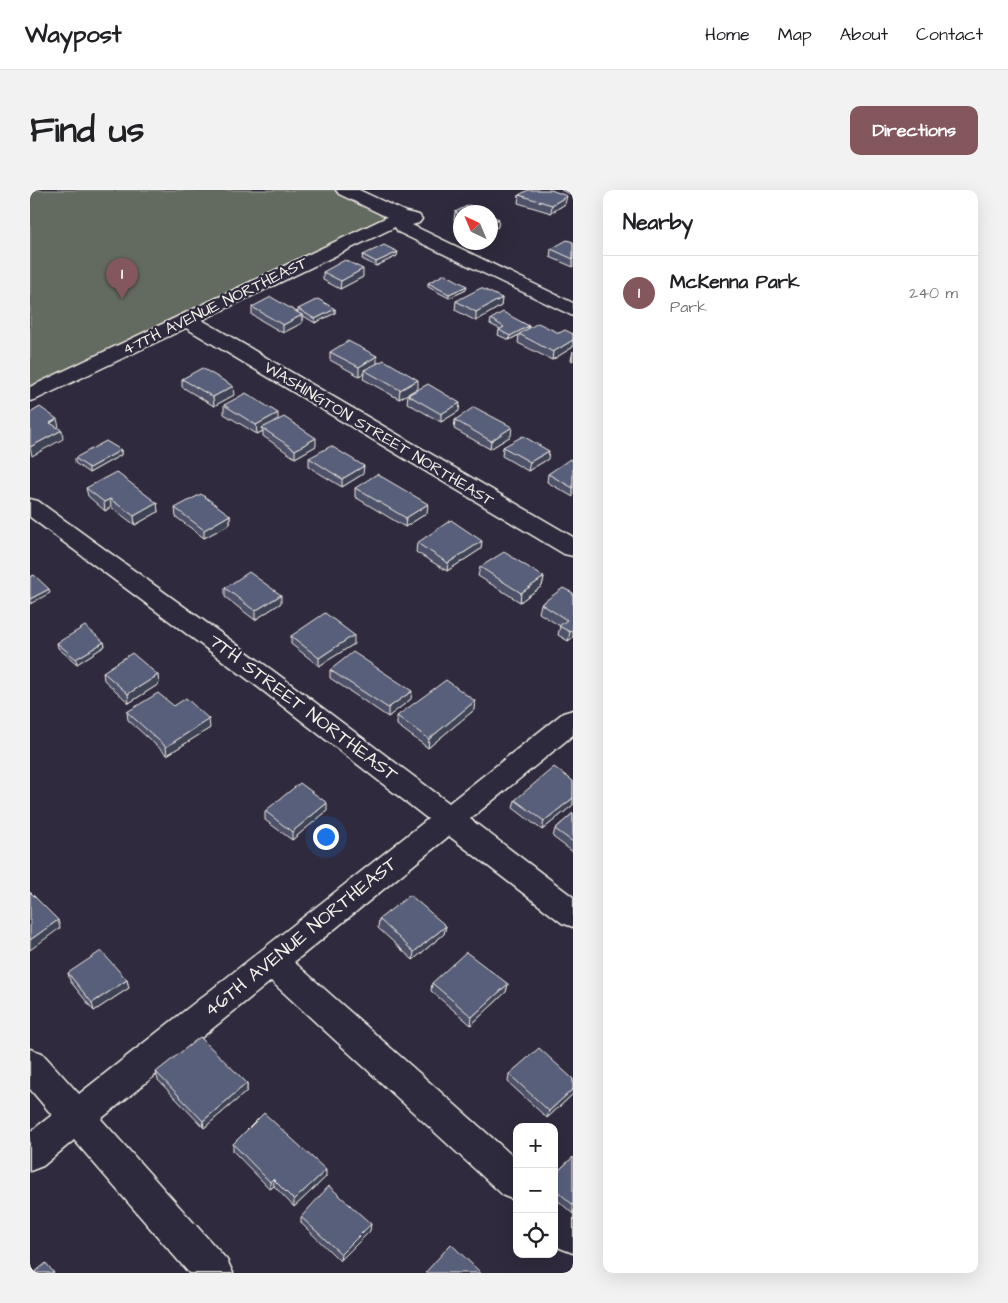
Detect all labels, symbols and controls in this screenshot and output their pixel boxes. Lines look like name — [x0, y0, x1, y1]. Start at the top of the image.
text: Waypost — [25, 18, 122, 52]
text: Home — [705, 22, 750, 47]
text: Map — [778, 22, 812, 47]
text: About — [840, 22, 888, 47]
text: Contact — [916, 22, 983, 47]
text: Find us — [30, 106, 144, 155]
button: Directions — [850, 106, 978, 155]
north arrow — [453, 205, 498, 250]
text: Nearby — [623, 208, 693, 237]
street label: 47TH AVENUE NORTHEAST — [119, 252, 311, 360]
pin: 1 — [106, 258, 138, 299]
text: McKenna Park — [670, 269, 800, 296]
text: 1 — [638, 282, 640, 304]
text: 240 m — [909, 282, 958, 304]
text: Park — [670, 296, 707, 318]
street label: WASHINGTON STREET NORTHEAST — [260, 356, 498, 512]
street label: 7TH STREET NORTHEAST — [203, 628, 404, 788]
your location — [313, 824, 339, 850]
street label: 46TH AVENUE NORTHEAST — [199, 850, 403, 1023]
map controls — [513, 1123, 558, 1258]
button: + — [513, 1123, 558, 1168]
button: − — [513, 1168, 558, 1213]
button: locate — [513, 1213, 558, 1258]

